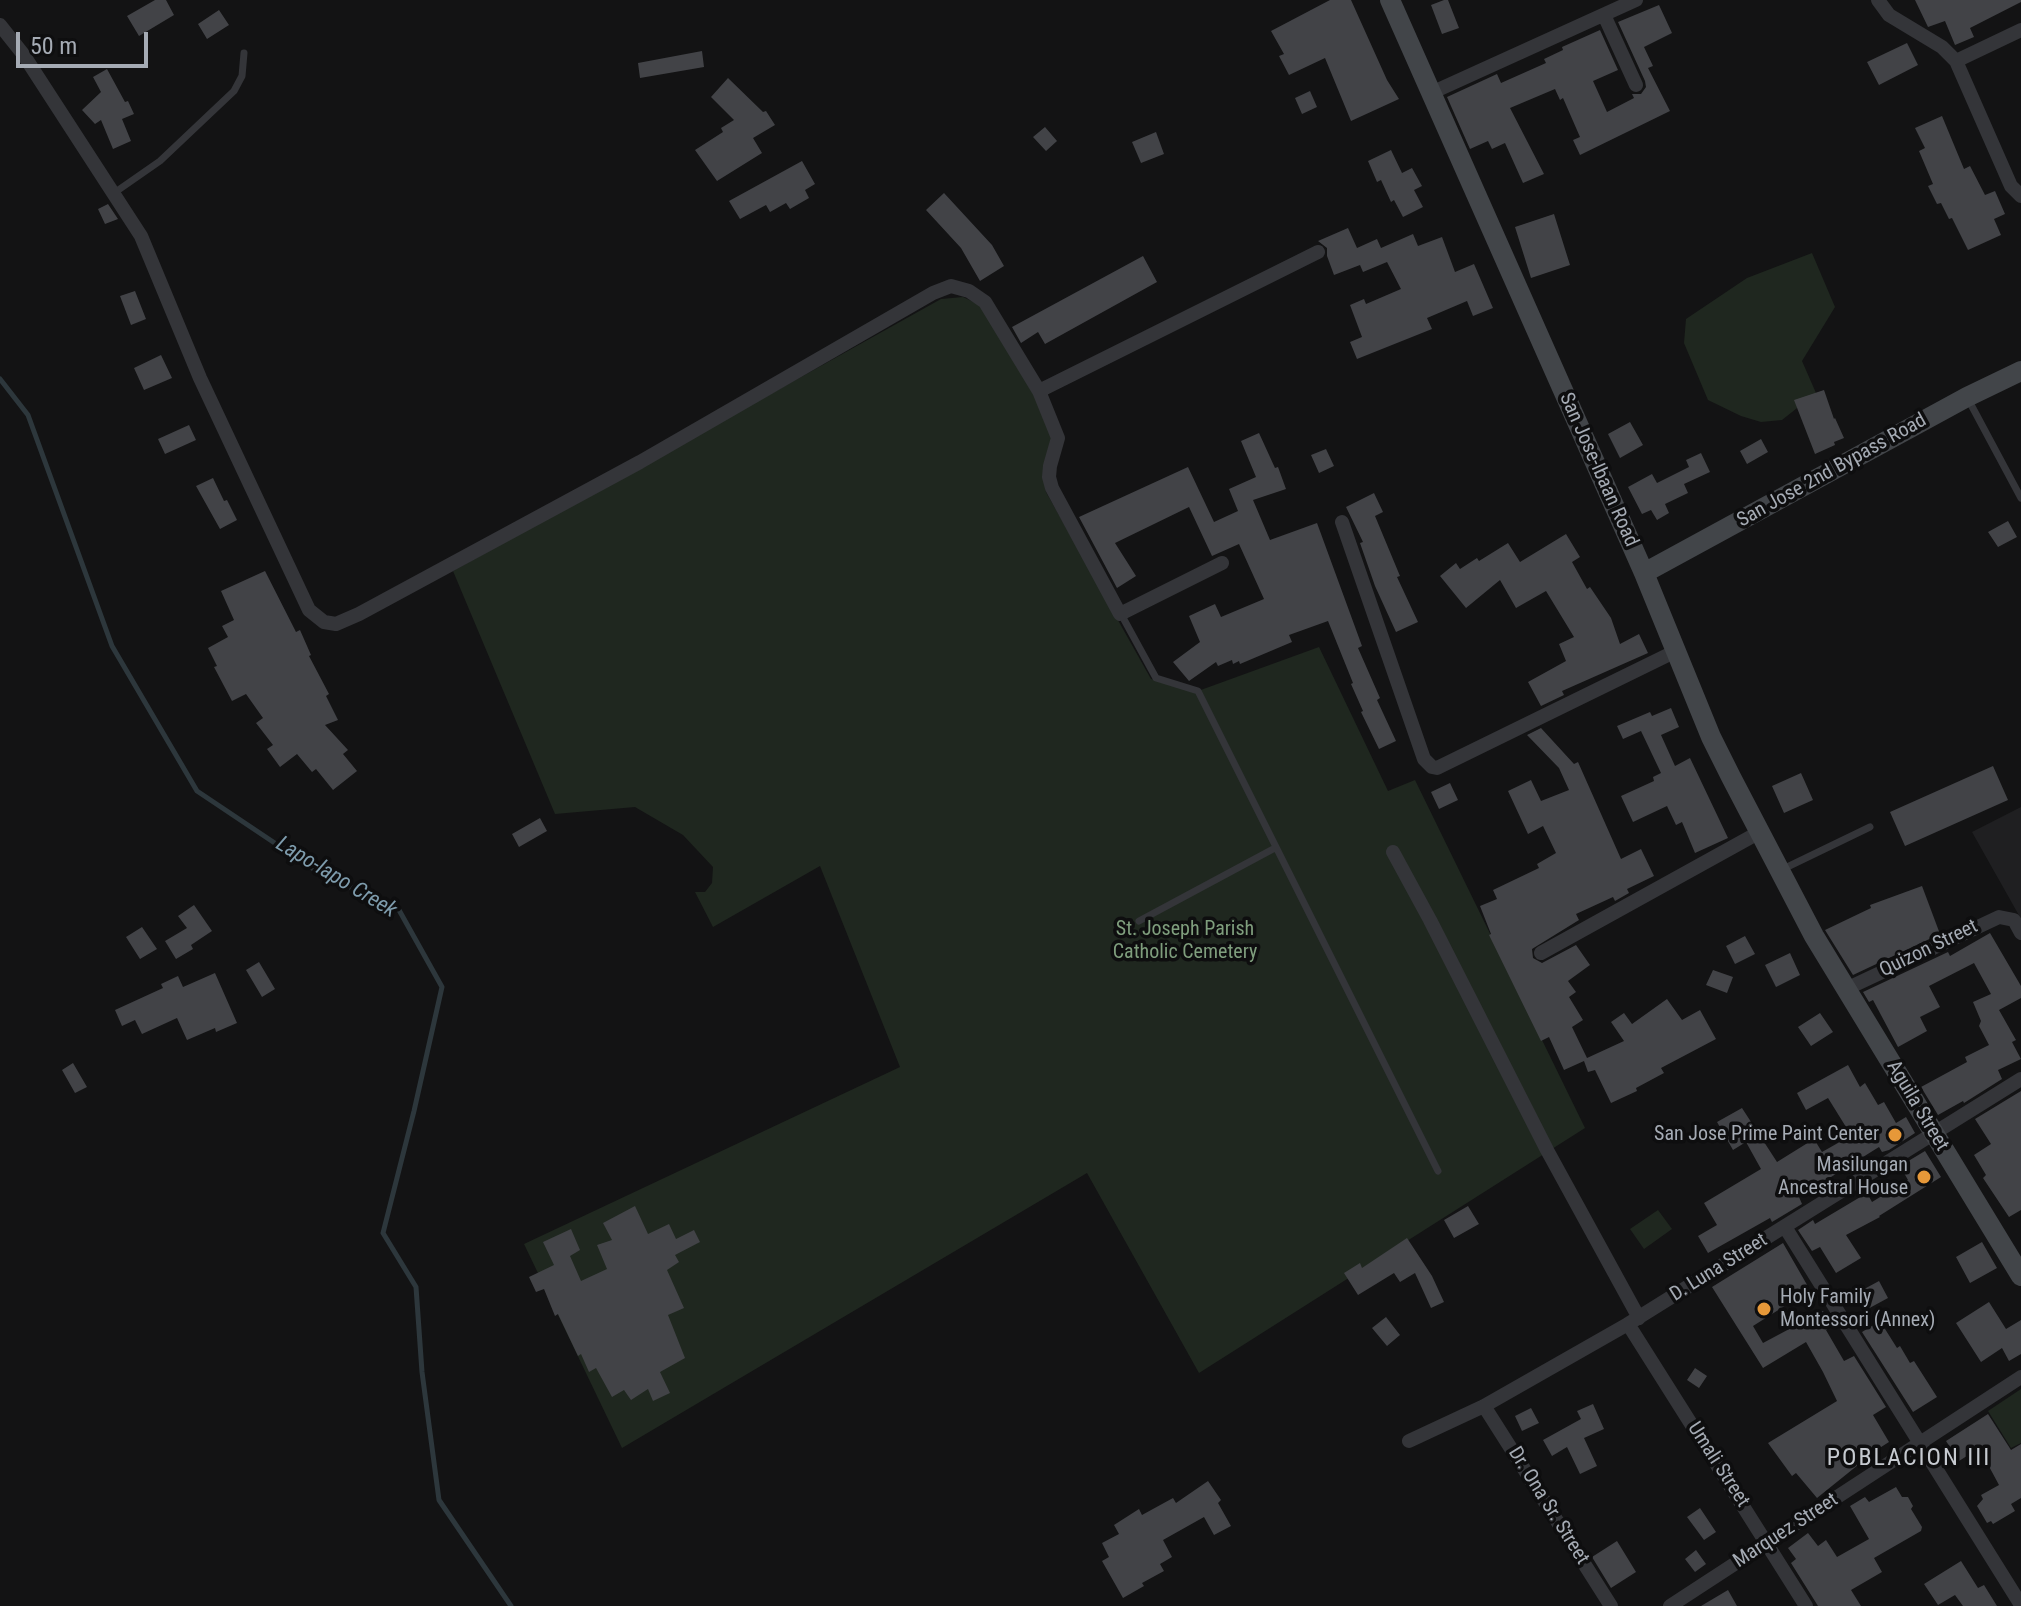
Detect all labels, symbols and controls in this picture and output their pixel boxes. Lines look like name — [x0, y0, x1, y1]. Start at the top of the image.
scale bar — [20, 16, 152, 66]
text: 50 m — [30, 32, 77, 60]
street label: San Jose-Ibaan Road — [1553, 389, 1643, 551]
street label: San Jose 2nd Bypass Road — [1733, 409, 1931, 533]
water label: Lapo-lapo Creek — [271, 832, 401, 924]
street label: Quizon Street — [1876, 915, 1982, 983]
park label: St. Joseph Parish Catholic Cemetery — [1113, 918, 1257, 965]
street label: Aguila Street — [1881, 1056, 1953, 1156]
place label: San Jose Prime Paint Center — [1654, 1123, 1879, 1147]
marker: San Jose Prime Paint Center — [1886, 1126, 1904, 1144]
place label: Masilungan Ancestral House — [1778, 1154, 1908, 1201]
marker: Masilungan Ancestral House — [1915, 1168, 1933, 1186]
street label: D. Luna Street — [1666, 1229, 1772, 1307]
place label: Holy Family Montessori (Annex) — [1780, 1286, 1935, 1333]
marker: Holy Family Montessori (Annex) — [1755, 1300, 1773, 1318]
street label: Umali Street — [1682, 1418, 1754, 1512]
street label: Dr. Ona Sr. Street — [1502, 1443, 1594, 1569]
district label: POBLACION III — [1827, 1445, 1991, 1473]
street label: Marquez Street — [1729, 1488, 1843, 1574]

